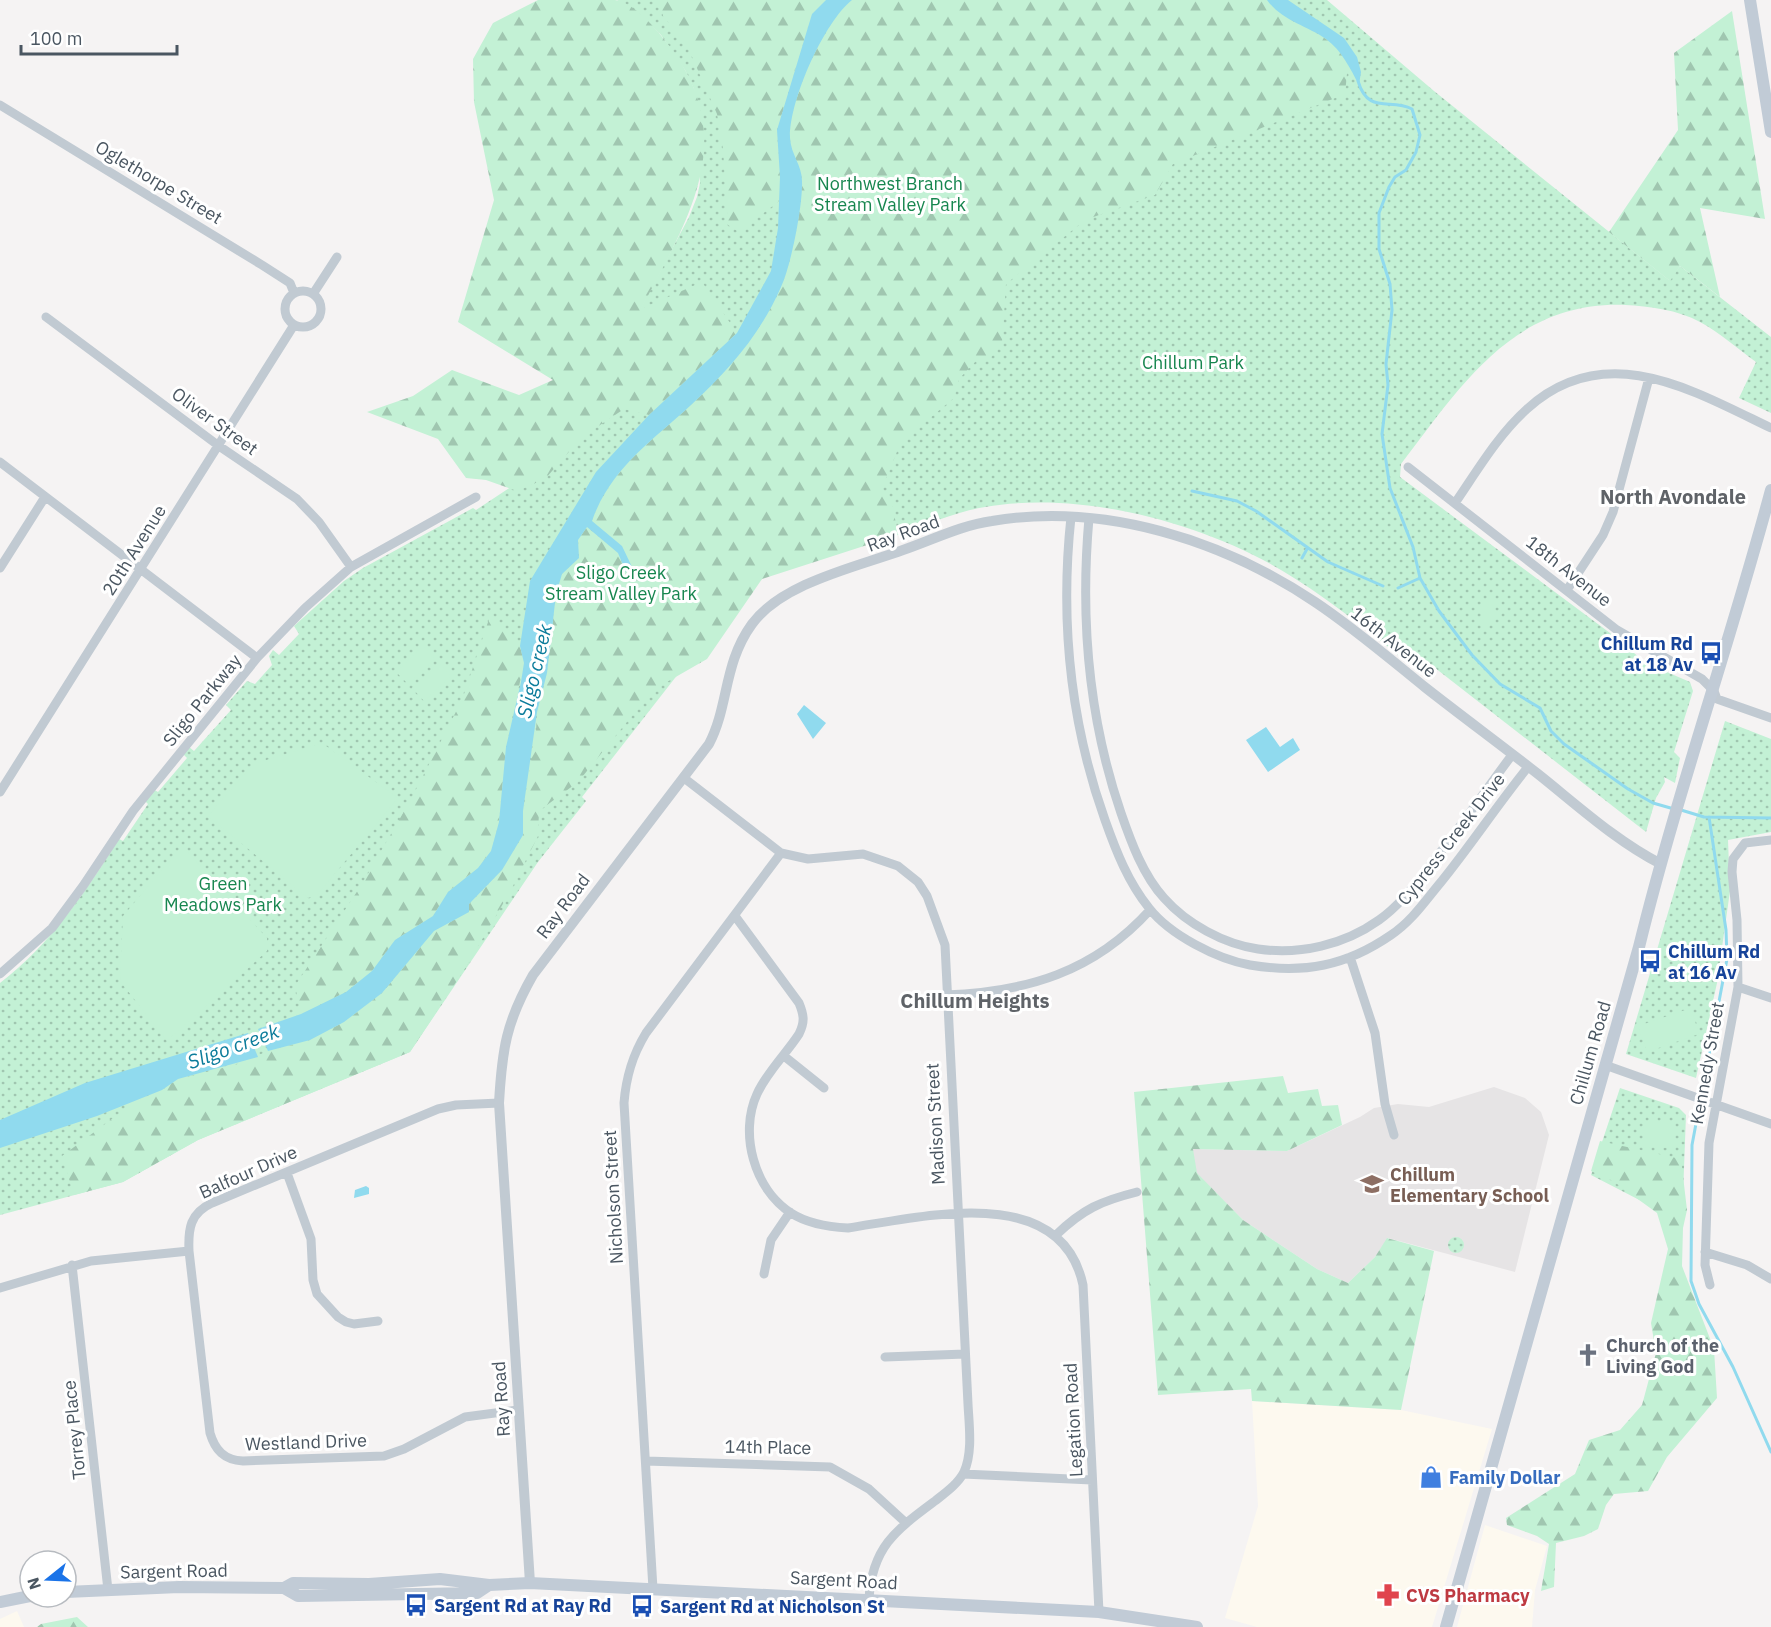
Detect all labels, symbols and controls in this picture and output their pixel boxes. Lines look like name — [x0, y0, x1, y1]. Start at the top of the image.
scale bar — [21, 18, 177, 56]
text: 100 m — [30, 27, 82, 50]
street label: Oglethorpe Street — [91, 135, 227, 229]
park label: Northwest Branch Stream Valley Park — [814, 172, 966, 216]
park label: Chillum Park — [1142, 351, 1245, 374]
street label: Oliver Street — [167, 382, 263, 460]
district label: North Avondale — [1600, 483, 1746, 510]
street label: 20th Avenue — [97, 500, 171, 600]
street label: Ray Road — [864, 509, 942, 557]
street label: 18th Avenue — [1522, 530, 1617, 612]
park label: Sligo Creek Stream Valley Park — [545, 561, 697, 605]
street label: 16th Avenue — [1347, 601, 1442, 683]
water label: Sligo creek — [510, 621, 558, 721]
place label: Chillum Rd at 18 Av — [1601, 632, 1693, 676]
bus stop icon: Chillum Rd at 18 Av — [1698, 640, 1724, 666]
street label: Sligo Parkway — [158, 649, 246, 751]
street label: Cypress Creek Drive — [1392, 768, 1510, 910]
street label: Ray Road — [531, 869, 595, 943]
park label: Green Meadows Park — [164, 872, 282, 916]
place label: Chillum Rd at 16 Av — [1668, 940, 1760, 984]
bus stop icon: Chillum Rd at 16 Av — [1637, 948, 1663, 974]
district label: Chillum Heights — [900, 987, 1050, 1014]
street label: Chillum Road — [1564, 998, 1616, 1108]
street label: Kennedy Street — [1685, 1000, 1729, 1126]
water label: Sligo creek — [183, 1017, 283, 1075]
street label: Madison Street — [920, 1063, 950, 1185]
street label: Nicholson Street — [598, 1129, 628, 1265]
street label: Balfour Drive — [195, 1140, 301, 1204]
place label: Chillum Elementary School — [1390, 1163, 1549, 1207]
school or university icon: Chillum Elementary School — [1359, 1171, 1385, 1197]
place label: Church of the Living God — [1606, 1334, 1719, 1378]
church icon: Church of the Living God — [1575, 1342, 1601, 1368]
street label: Ray Road — [487, 1361, 515, 1437]
street label: Legation Road — [1059, 1362, 1087, 1478]
street label: Torrey Place — [57, 1379, 91, 1481]
street label: Westland Drive — [245, 1428, 367, 1456]
street label: 14th Place — [724, 1435, 812, 1459]
shop icon: Family Dollar — [1418, 1464, 1444, 1490]
place label: Family Dollar — [1449, 1466, 1560, 1489]
north arrow — [18, 1549, 78, 1609]
street label: Sargent Road — [120, 1559, 228, 1583]
street label: Sargent Road — [790, 1566, 898, 1594]
text: N — [22, 1575, 45, 1592]
pharmacy icon: CVS Pharmacy — [1375, 1582, 1401, 1608]
place label: CVS Pharmacy — [1406, 1584, 1530, 1607]
bus stop icon: Sargent Rd at Ray Rd — [403, 1592, 429, 1618]
bus stop icon: Sargent Rd at Nicholson St — [629, 1593, 655, 1619]
place label: Sargent Rd at Ray Rd — [434, 1594, 611, 1617]
place label: Sargent Rd at Nicholson St — [660, 1595, 885, 1618]

